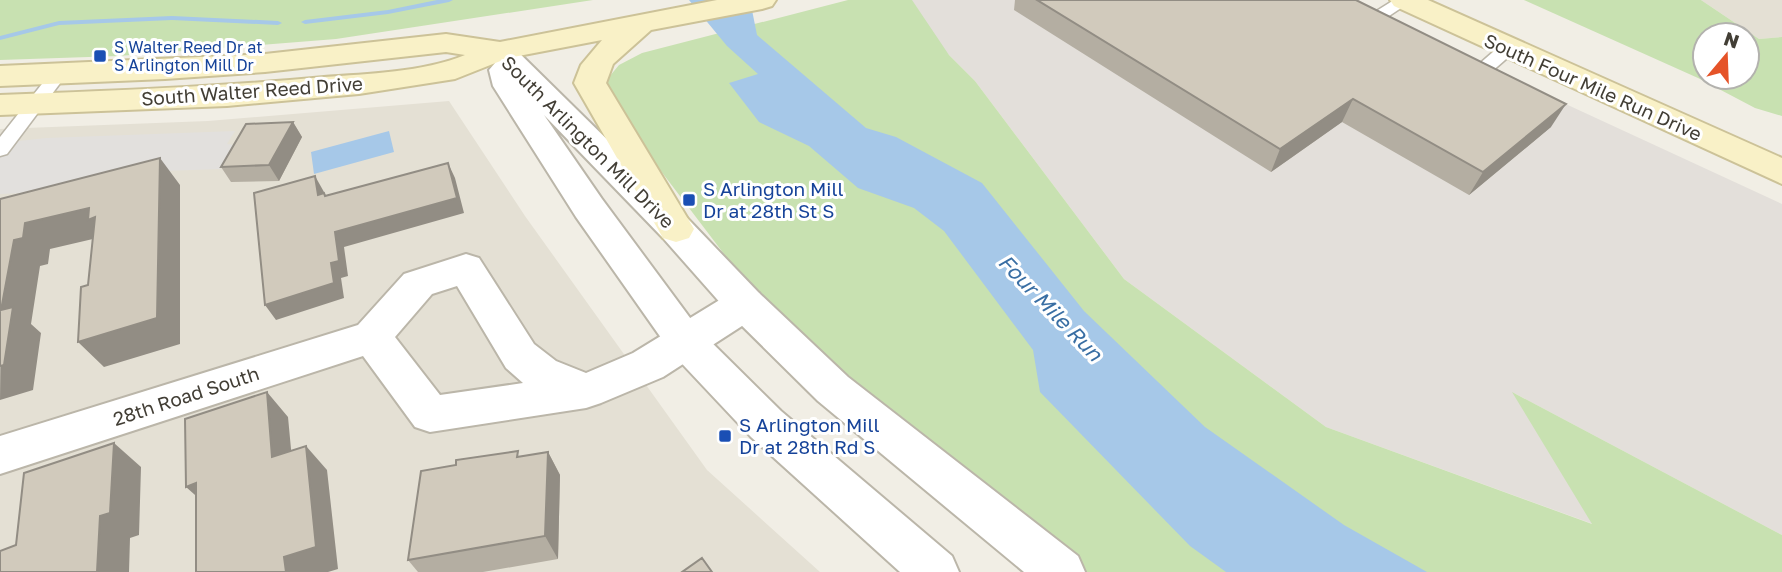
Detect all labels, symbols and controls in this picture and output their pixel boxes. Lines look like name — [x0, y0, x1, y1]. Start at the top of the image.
north arrow — [1691, 21, 1761, 91]
text: N — [1721, 26, 1742, 53]
street label: South Four Mile Run Drive — [1481, 28, 1706, 145]
place label: S Walter Reed Dr at S Arlington Mill Dr — [114, 37, 263, 75]
marker: S Walter Reed Dr at S Arlington Mill Dr — [92, 48, 108, 64]
street label: South Arlington Mill Drive — [497, 51, 679, 233]
street label: South Walter Reed Drive — [140, 71, 364, 110]
place label: S Arlington Mill Dr at 28th St S — [703, 177, 844, 222]
marker: S Arlington Mill Dr at 28th St S — [681, 192, 697, 208]
water label: Four Mile Run — [993, 249, 1109, 367]
street label: 28th Road South — [110, 361, 262, 430]
place label: S Arlington Mill Dr at 28th Rd S — [739, 413, 880, 458]
marker: S Arlington Mill Dr at 28th Rd S — [717, 428, 733, 444]

